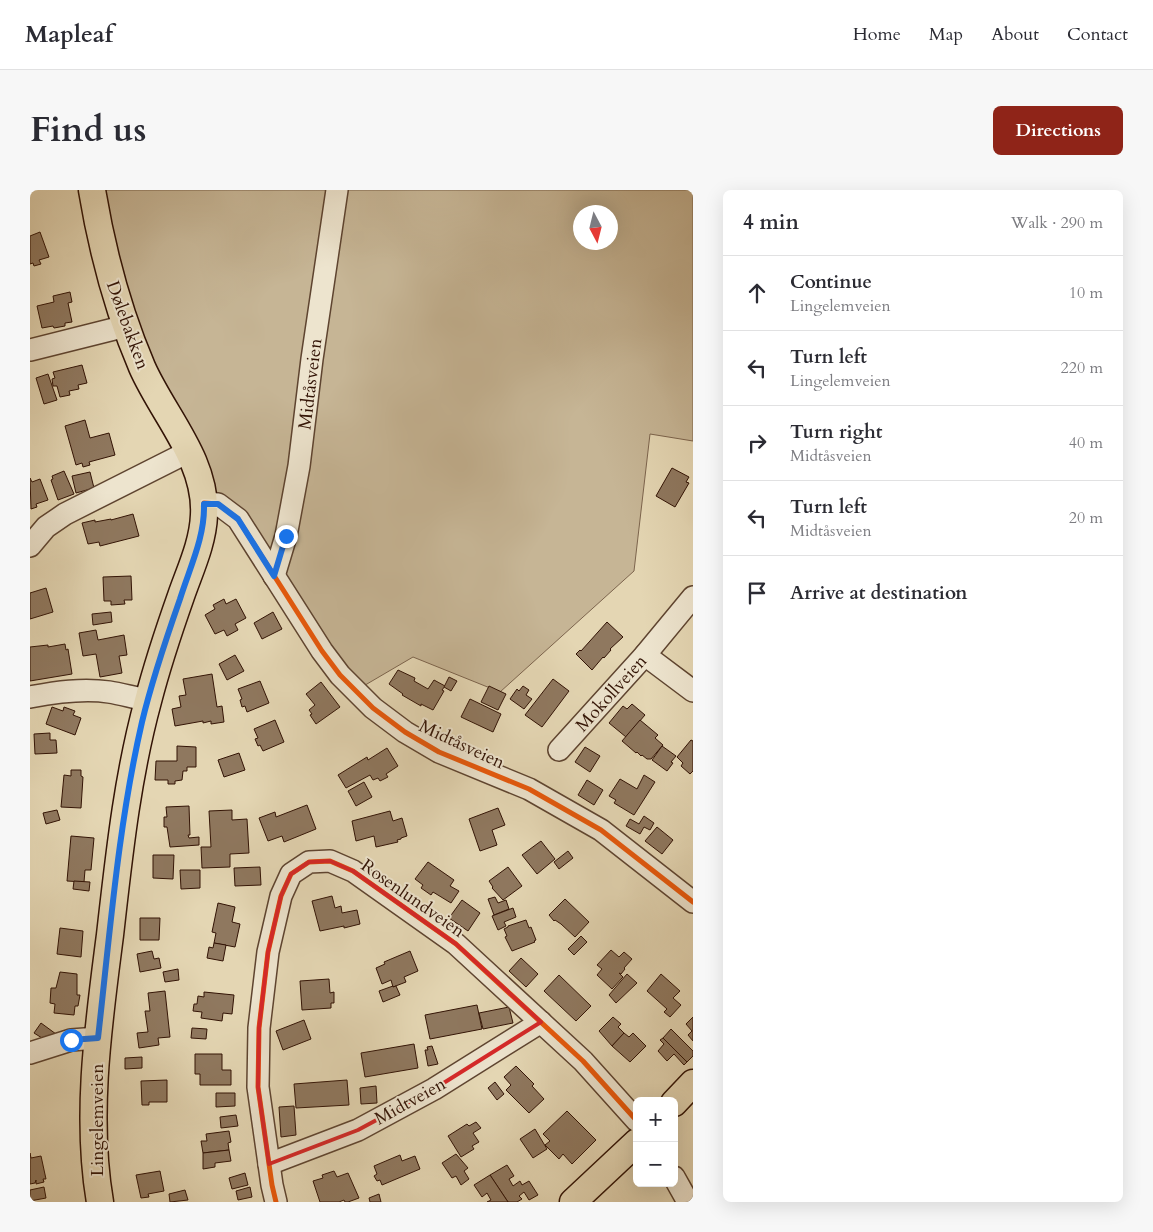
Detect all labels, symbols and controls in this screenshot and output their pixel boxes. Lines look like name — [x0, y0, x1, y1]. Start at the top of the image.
text: Mapleaf — [25, 18, 113, 51]
text: Home — [853, 22, 901, 47]
text: Map — [929, 22, 963, 47]
text: About — [991, 22, 1039, 47]
text: Contact — [1067, 22, 1128, 47]
text: Find us — [30, 106, 146, 154]
button: Directions — [993, 106, 1123, 155]
north arrow — [573, 205, 618, 250]
text: 4 min — [743, 208, 799, 237]
text: Walk · 290 m — [1011, 212, 1103, 234]
text: Continue — [790, 269, 872, 295]
street label: Dølebakken — [100, 277, 155, 374]
icon: ahead — [743, 279, 771, 307]
text: 10 m — [1069, 282, 1103, 304]
text: Lingelemveien — [790, 295, 891, 317]
street label: Midtåsveien — [292, 336, 329, 431]
text: Turn left — [790, 344, 867, 370]
icon: left — [743, 354, 771, 382]
text: 220 m — [1061, 357, 1103, 379]
text: Lingelemveien — [790, 370, 891, 392]
text: Turn right — [790, 419, 882, 445]
icon: right — [743, 429, 771, 457]
text: 40 m — [1069, 432, 1103, 454]
text: Midtåsveien — [790, 445, 872, 467]
text: Turn left — [790, 494, 867, 520]
icon: left — [743, 504, 771, 532]
text: 20 m — [1069, 507, 1103, 529]
text: Midtåsveien — [790, 520, 872, 542]
route end — [275, 525, 298, 548]
icon: arrive — [743, 579, 771, 607]
text: Arrive at destination — [790, 580, 967, 606]
street label: Mokollveien — [570, 649, 653, 737]
street label: Midtåsveien — [415, 714, 509, 776]
street label: Rosenlundveien — [356, 853, 470, 944]
route start — [60, 1029, 83, 1052]
street label: Lingelemveien — [85, 1063, 110, 1177]
street label: Midtveien — [370, 1071, 451, 1131]
map controls — [633, 1097, 678, 1187]
button: + — [633, 1097, 678, 1142]
button: − — [633, 1142, 678, 1187]

